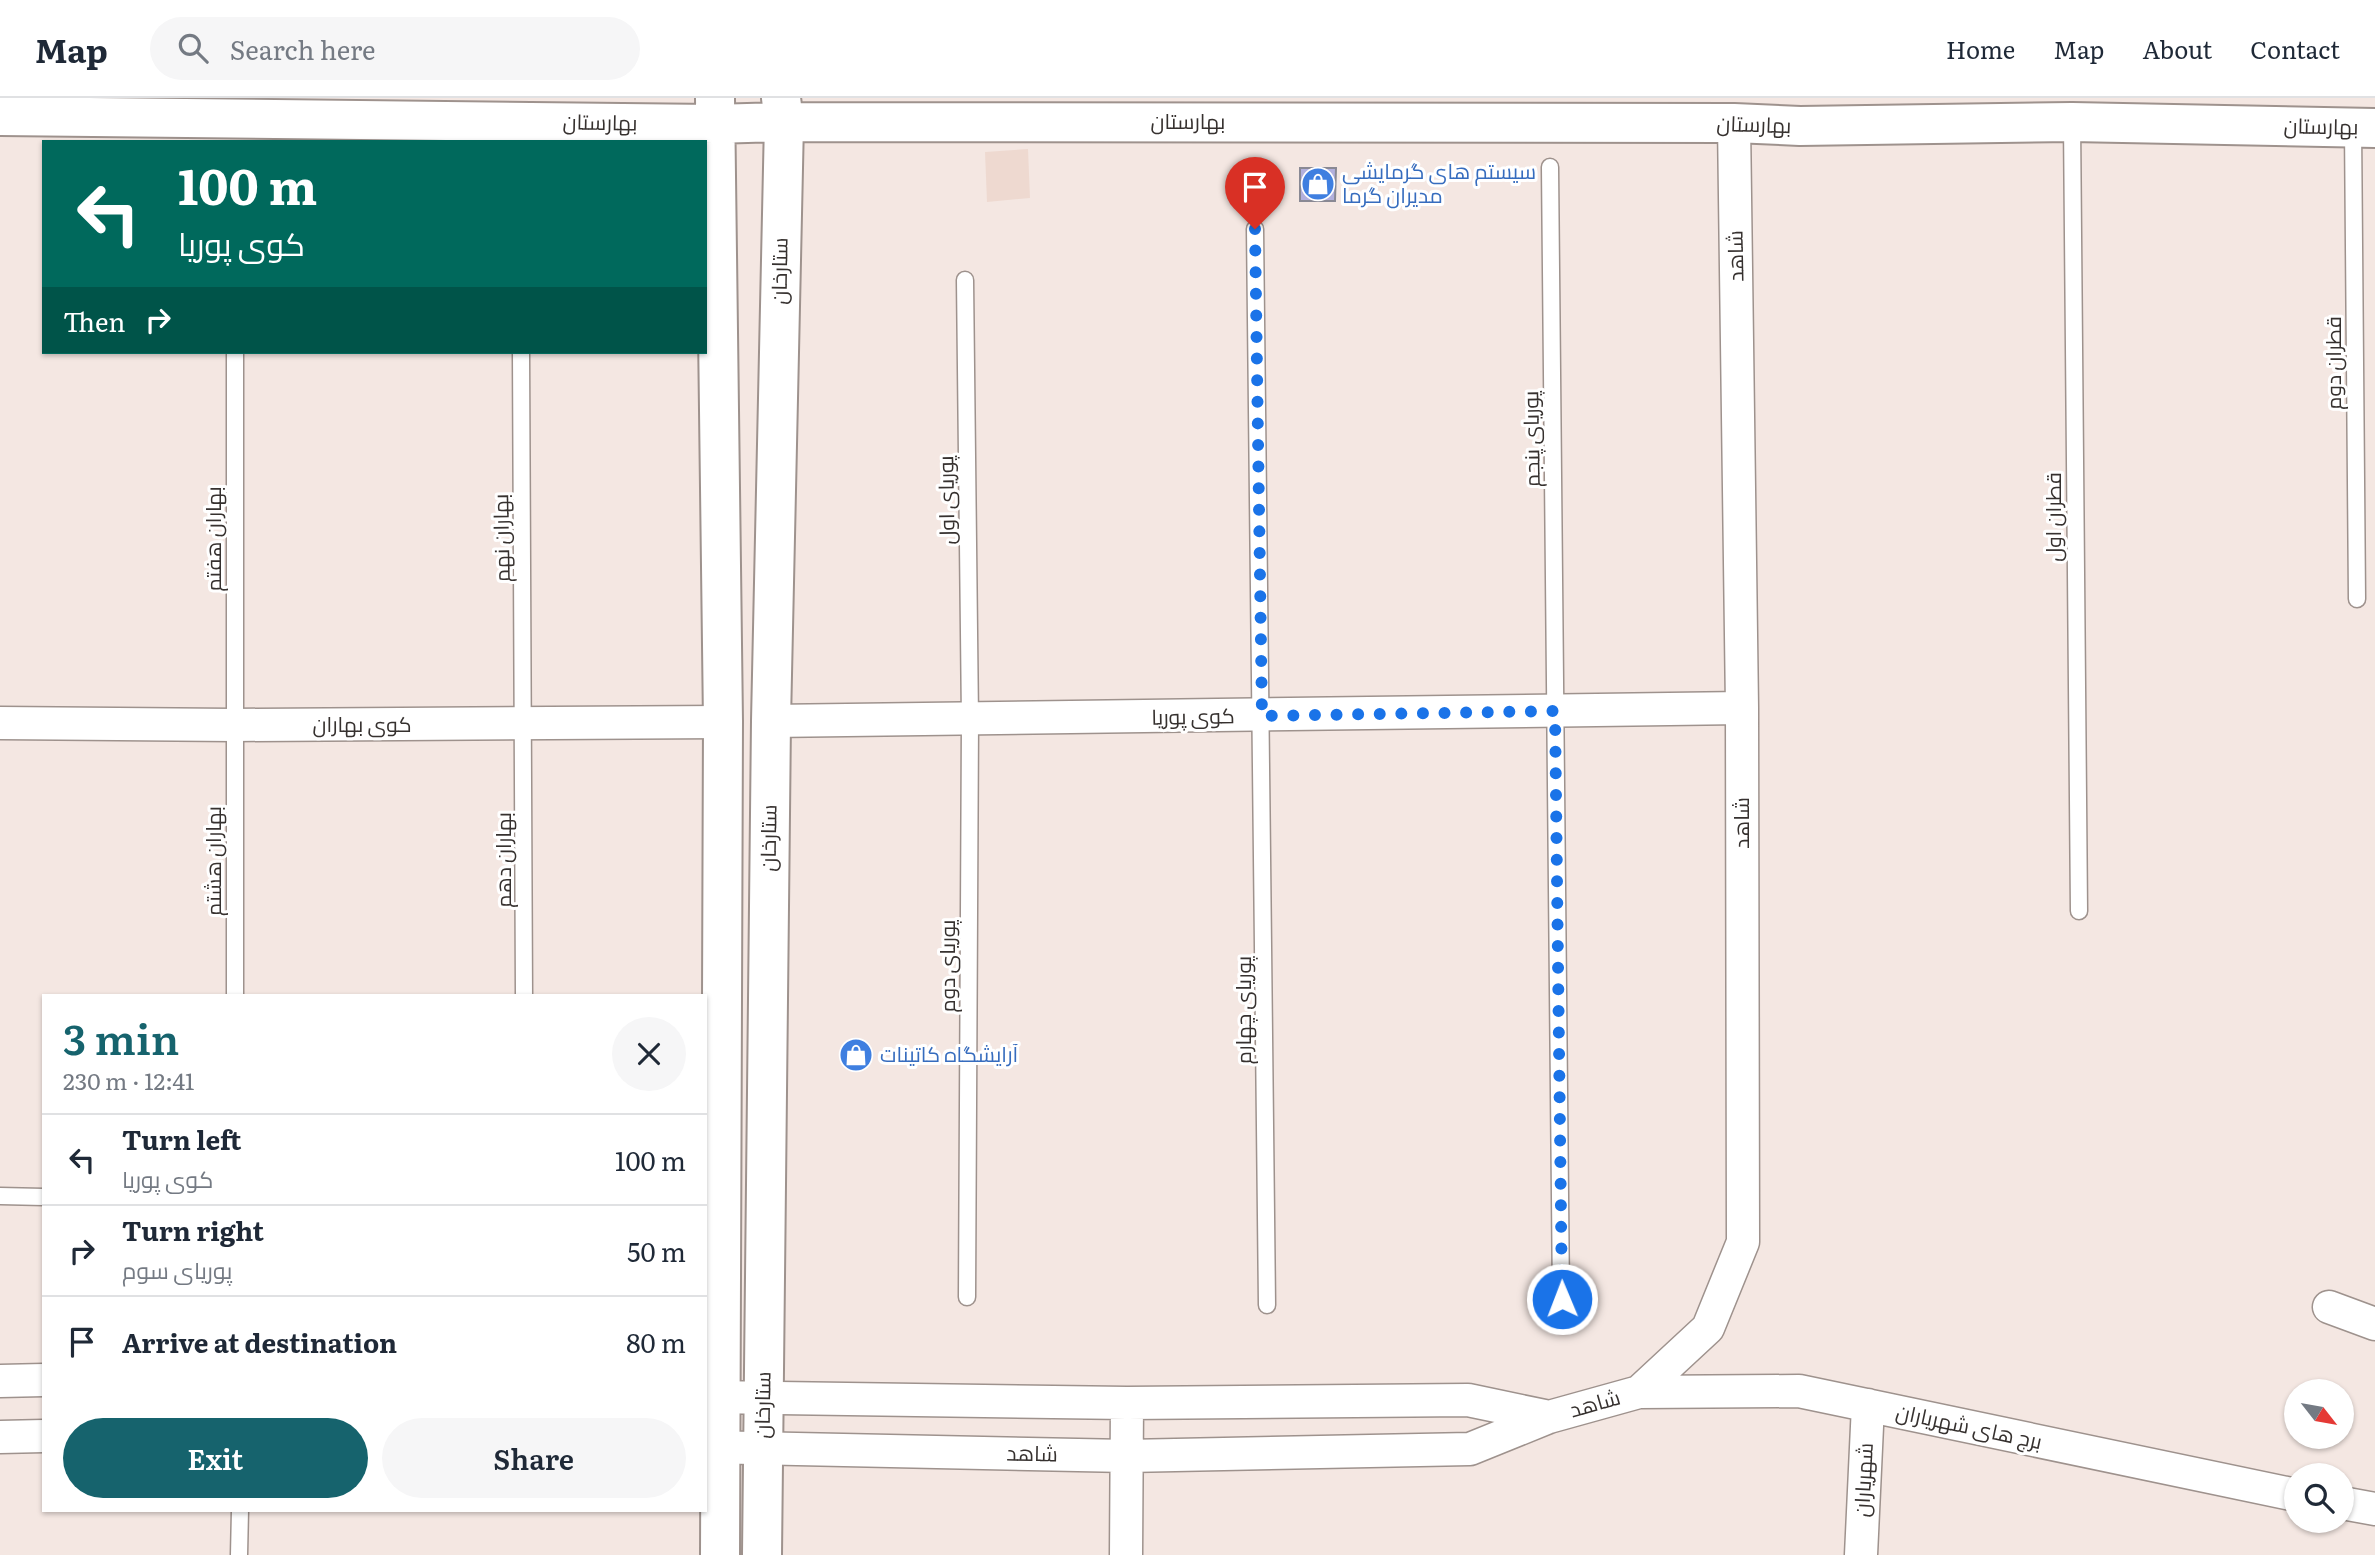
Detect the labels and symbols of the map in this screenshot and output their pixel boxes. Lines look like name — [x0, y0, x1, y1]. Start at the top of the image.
street label: بهارستان — [562, 104, 638, 137]
street label: بهارستان — [1151, 104, 1225, 135]
street label: بهارستان — [1716, 106, 1792, 139]
street label: بهارستان — [2283, 108, 2359, 141]
place label: سیستم های گرمایشی مدیران گرما — [1342, 154, 1536, 209]
pin — [1225, 157, 1285, 229]
shop icon: سیستم های گرمایشی مدیران گرما — [1299, 165, 1337, 203]
street label: شاهد — [1718, 230, 1749, 282]
street label: ستارخان — [761, 237, 794, 305]
street label: قطران دوم — [2316, 316, 2348, 410]
street label: پوریای پنجم — [1513, 390, 1547, 487]
street label: پوریای اول — [928, 455, 962, 545]
street label: قطران اول — [2036, 472, 2067, 562]
street label: بهاران هفتم — [196, 486, 228, 592]
street label: بهاران نهم — [483, 494, 517, 582]
street label: کوی پوریا — [1151, 698, 1235, 732]
street label: کوی بهاران — [312, 707, 412, 738]
street label: شاهد — [1724, 797, 1755, 849]
street label: ستارخان — [750, 804, 783, 872]
street label: بهاران هشتم — [196, 806, 228, 916]
street label: بهاران دهم — [486, 812, 518, 908]
street label: پوریای دوم — [930, 919, 962, 1012]
street label: پوریای چهارم — [1226, 955, 1258, 1064]
shop icon: آرایشگاه کاتینات — [837, 1036, 875, 1074]
place label: آرایشگاه کاتینات — [880, 1037, 1018, 1068]
position arrow — [1525, 1262, 1599, 1336]
street label: ستارخان — [744, 1371, 777, 1439]
north arrow — [2284, 1379, 2354, 1449]
street label: شاهد — [1565, 1380, 1623, 1424]
street label: برج های شهریاران — [1893, 1394, 2045, 1456]
street label: شاهد — [1006, 1436, 1058, 1467]
street label: شهریاران — [1844, 1442, 1879, 1518]

